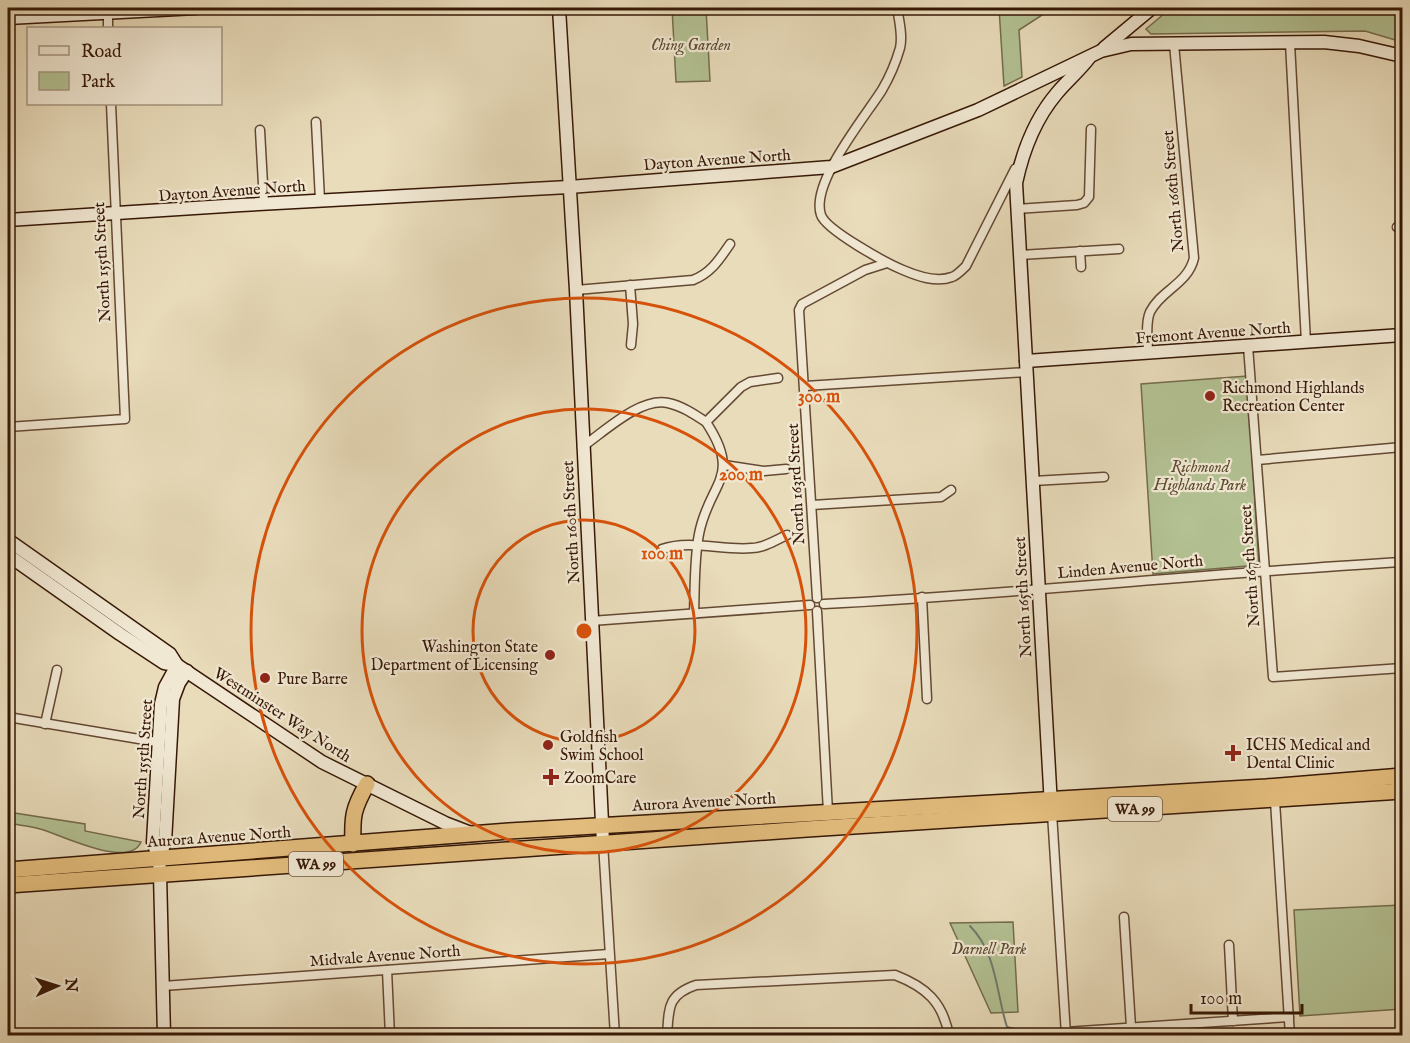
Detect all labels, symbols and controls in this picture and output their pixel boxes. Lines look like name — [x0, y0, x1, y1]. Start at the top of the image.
legend — [27, 27, 222, 105]
park label: Ching Garden — [651, 36, 731, 56]
text: Road — [81, 41, 122, 64]
text: Park — [81, 71, 116, 94]
street label: North 166th Street — [1159, 129, 1189, 252]
street label: Dayton Avenue North — [643, 146, 792, 176]
street label: Dayton Avenue North — [158, 177, 307, 207]
street label: North 155th Street — [90, 201, 116, 322]
street label: Fremont Avenue North — [1135, 319, 1292, 349]
place label: Richmond Highlands Recreation Center — [1222, 379, 1365, 417]
text: 300 m — [798, 386, 840, 409]
marker: Richmond Highlands Recreation Center — [1203, 389, 1217, 403]
street label: North 163rd Street — [784, 422, 810, 545]
park label: Richmond Highlands Park — [1153, 458, 1247, 496]
street label: North 160th Street — [559, 459, 585, 584]
text: 200 m — [719, 464, 763, 487]
street label: North 167th Street — [1237, 503, 1265, 628]
street label: North 165th Street — [1011, 535, 1037, 658]
text: 100 m — [641, 543, 683, 566]
street label: Linden Avenue North — [1056, 552, 1204, 584]
centre of rings — [574, 621, 594, 641]
place label: Washington State Department of Licensing — [370, 638, 538, 676]
marker: Washington State Department of Licensing — [543, 648, 557, 662]
street label: Westminster Way North — [209, 664, 355, 768]
place label: Pure Barre — [277, 670, 348, 690]
marker: Pure Barre — [258, 671, 272, 685]
street label: North 155th Street — [130, 698, 158, 820]
place label: Goldfish Swim School — [560, 728, 644, 766]
place label: ICHS Medical and Dental Clinic — [1246, 736, 1371, 774]
marker: Goldfish Swim School — [541, 738, 555, 752]
marker: ICHS Medical and Dental Clinic — [1224, 744, 1242, 762]
marker: ZoomCare — [542, 768, 560, 786]
place label: ZoomCare — [564, 769, 636, 789]
street label: Aurora Avenue North — [631, 789, 777, 817]
road number: WA 99 — [1108, 797, 1162, 821]
street label: Aurora Avenue North — [146, 823, 292, 853]
road number: WA 99 — [289, 852, 343, 876]
park label: Darnell Park — [951, 940, 1027, 960]
street label: Midvale Avenue North — [309, 942, 462, 972]
north arrow — [27, 956, 87, 1016]
text: N — [60, 977, 80, 993]
scale bar — [1191, 977, 1302, 1015]
text: 100 m — [1200, 988, 1242, 1011]

